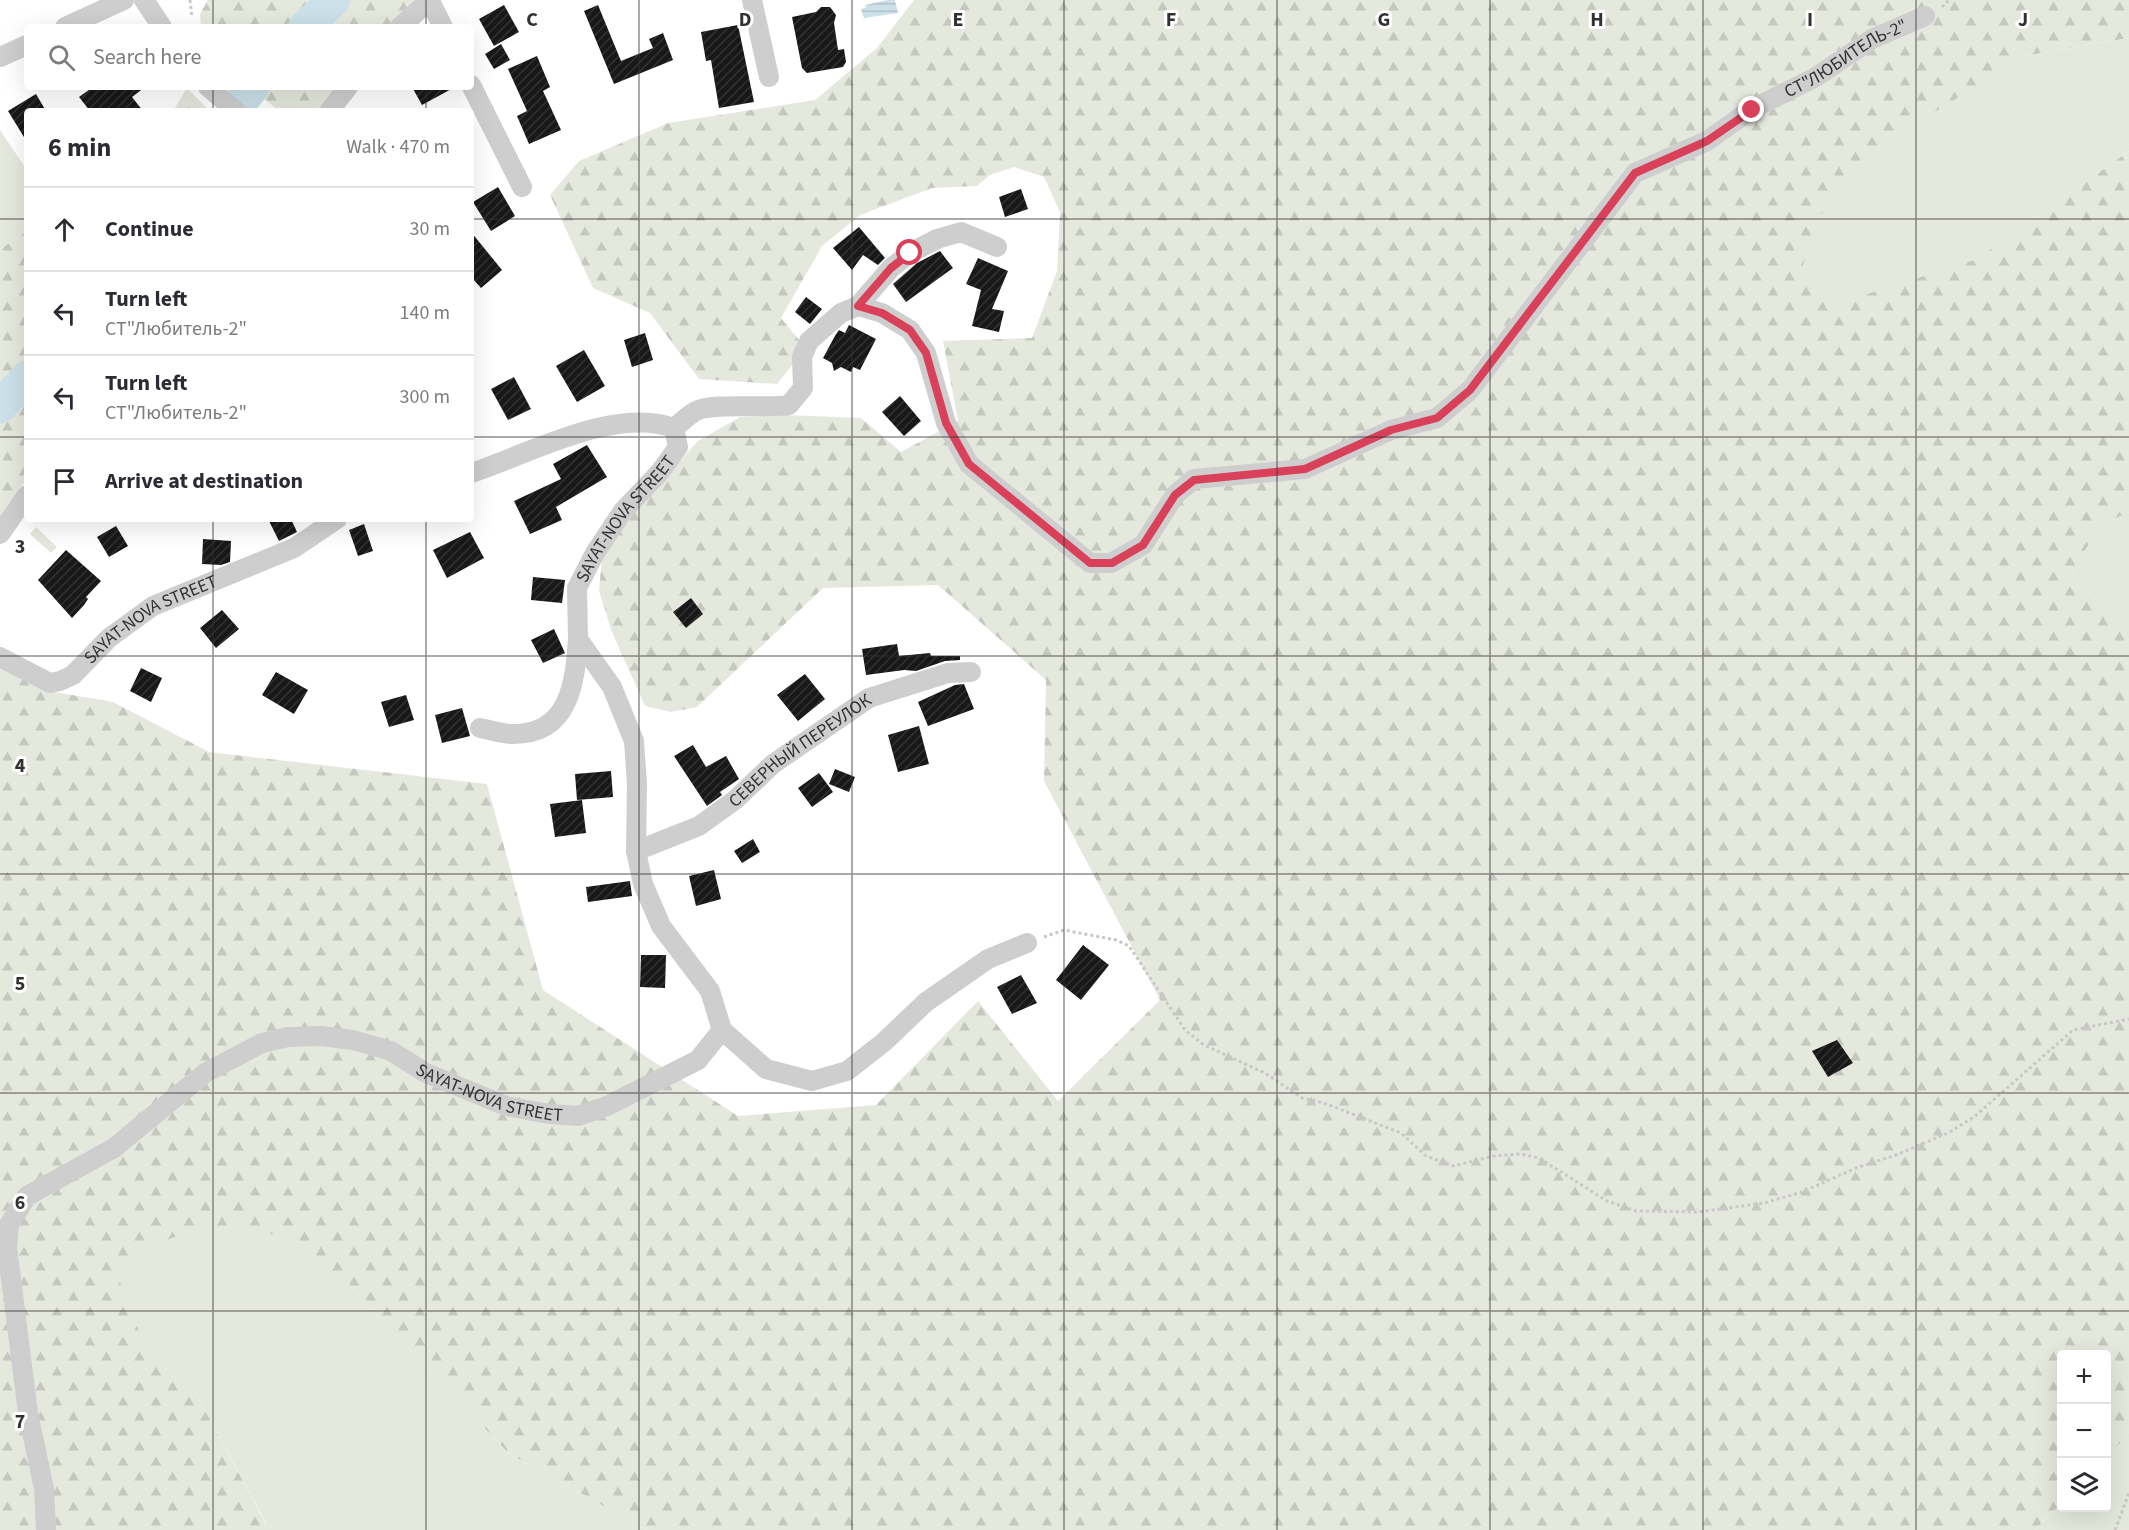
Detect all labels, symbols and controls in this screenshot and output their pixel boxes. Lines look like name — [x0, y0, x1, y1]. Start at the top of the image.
text: C — [526, 6, 538, 34]
text: D — [739, 6, 751, 34]
text: E — [953, 6, 963, 34]
text: F — [1166, 6, 1176, 34]
text: G — [1378, 6, 1390, 34]
text: H — [1590, 6, 1604, 34]
text: I — [1807, 6, 1813, 34]
text: J — [2018, 6, 2028, 34]
street label: СТ"ЛЮБИТЕЛЬ-2" — [1780, 13, 1911, 104]
search box — [24, 24, 474, 90]
icon: search — [45, 41, 78, 74]
text: Search here — [93, 41, 201, 73]
route end — [1738, 96, 1764, 122]
text: 6 min — [48, 129, 111, 166]
text: Walk · 470 m — [346, 133, 450, 161]
icon: ahead — [48, 213, 81, 246]
text: Continue — [105, 213, 194, 245]
text: 30 m — [410, 215, 450, 243]
route start — [896, 239, 922, 265]
text: Turn left — [105, 283, 187, 315]
icon: left — [48, 297, 81, 330]
text: 140 m — [400, 299, 450, 327]
text: СТ"Любитель-2" — [105, 315, 247, 343]
text: Turn left — [105, 367, 187, 399]
icon: left — [48, 381, 81, 414]
text: 300 m — [400, 383, 450, 411]
text: СТ"Любитель-2" — [105, 399, 247, 427]
street label: SAYAT-NOVA STREET — [570, 450, 681, 587]
icon: arrive — [48, 465, 81, 498]
text: Arrive at destination — [105, 465, 303, 497]
text: 3 — [15, 533, 25, 561]
street label: SAYAT-NOVA STREET — [78, 569, 221, 670]
street label: СЕВЕРНЫЙ ПЕРЕУЛОК — [724, 688, 877, 814]
text: 4 — [15, 752, 26, 780]
text: 5 — [15, 970, 25, 998]
street label: SAYAT-NOVA STREET — [411, 1058, 564, 1128]
text: 6 — [15, 1189, 25, 1217]
map controls — [2057, 1350, 2111, 1512]
button: + — [2057, 1350, 2111, 1404]
button: − — [2057, 1404, 2111, 1458]
text: 7 — [15, 1408, 25, 1436]
button: layers — [2057, 1458, 2111, 1512]

